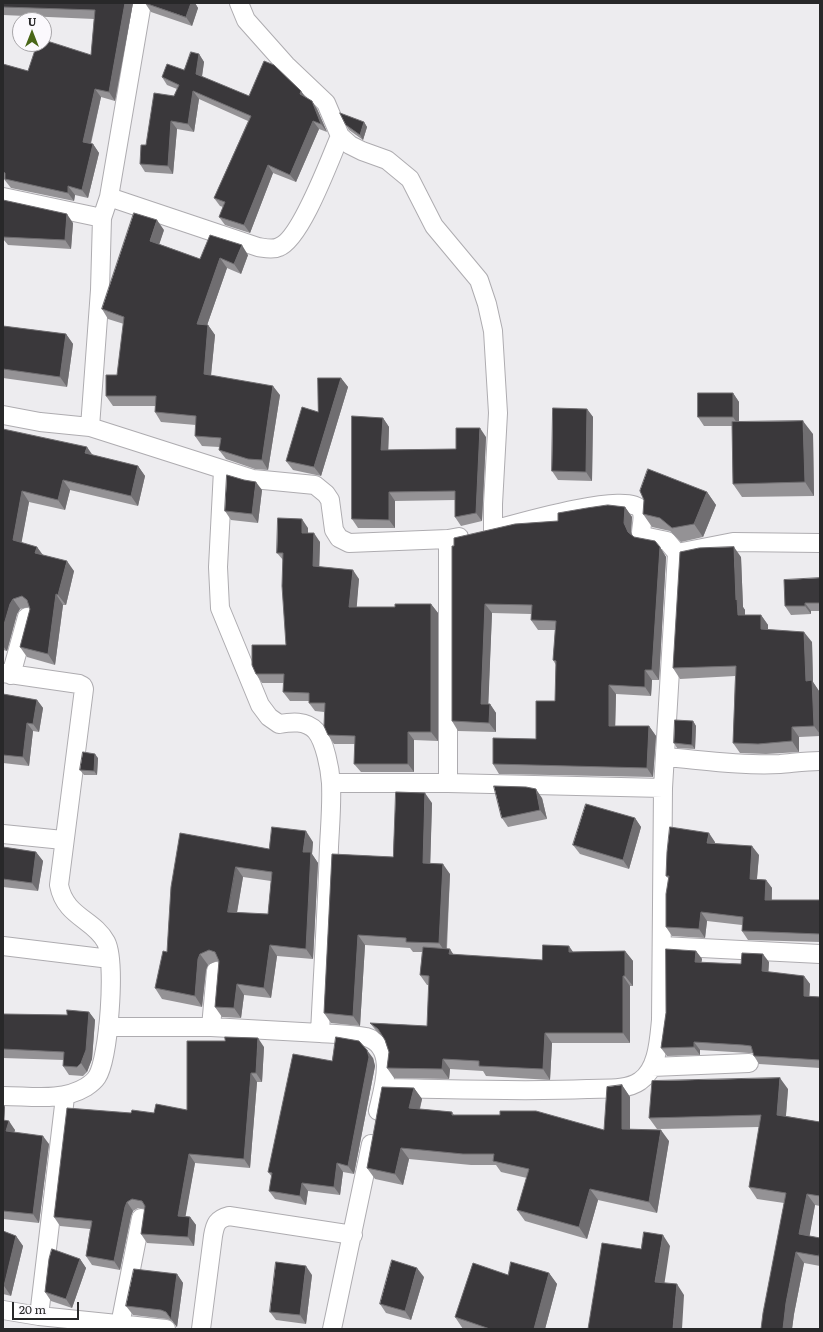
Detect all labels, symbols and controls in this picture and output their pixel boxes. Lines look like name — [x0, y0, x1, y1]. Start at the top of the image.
north arrow — [12, 12, 52, 52]
text: U — [28, 13, 36, 29]
scale bar — [14, 1294, 81, 1320]
text: 20 m — [19, 1300, 46, 1318]

